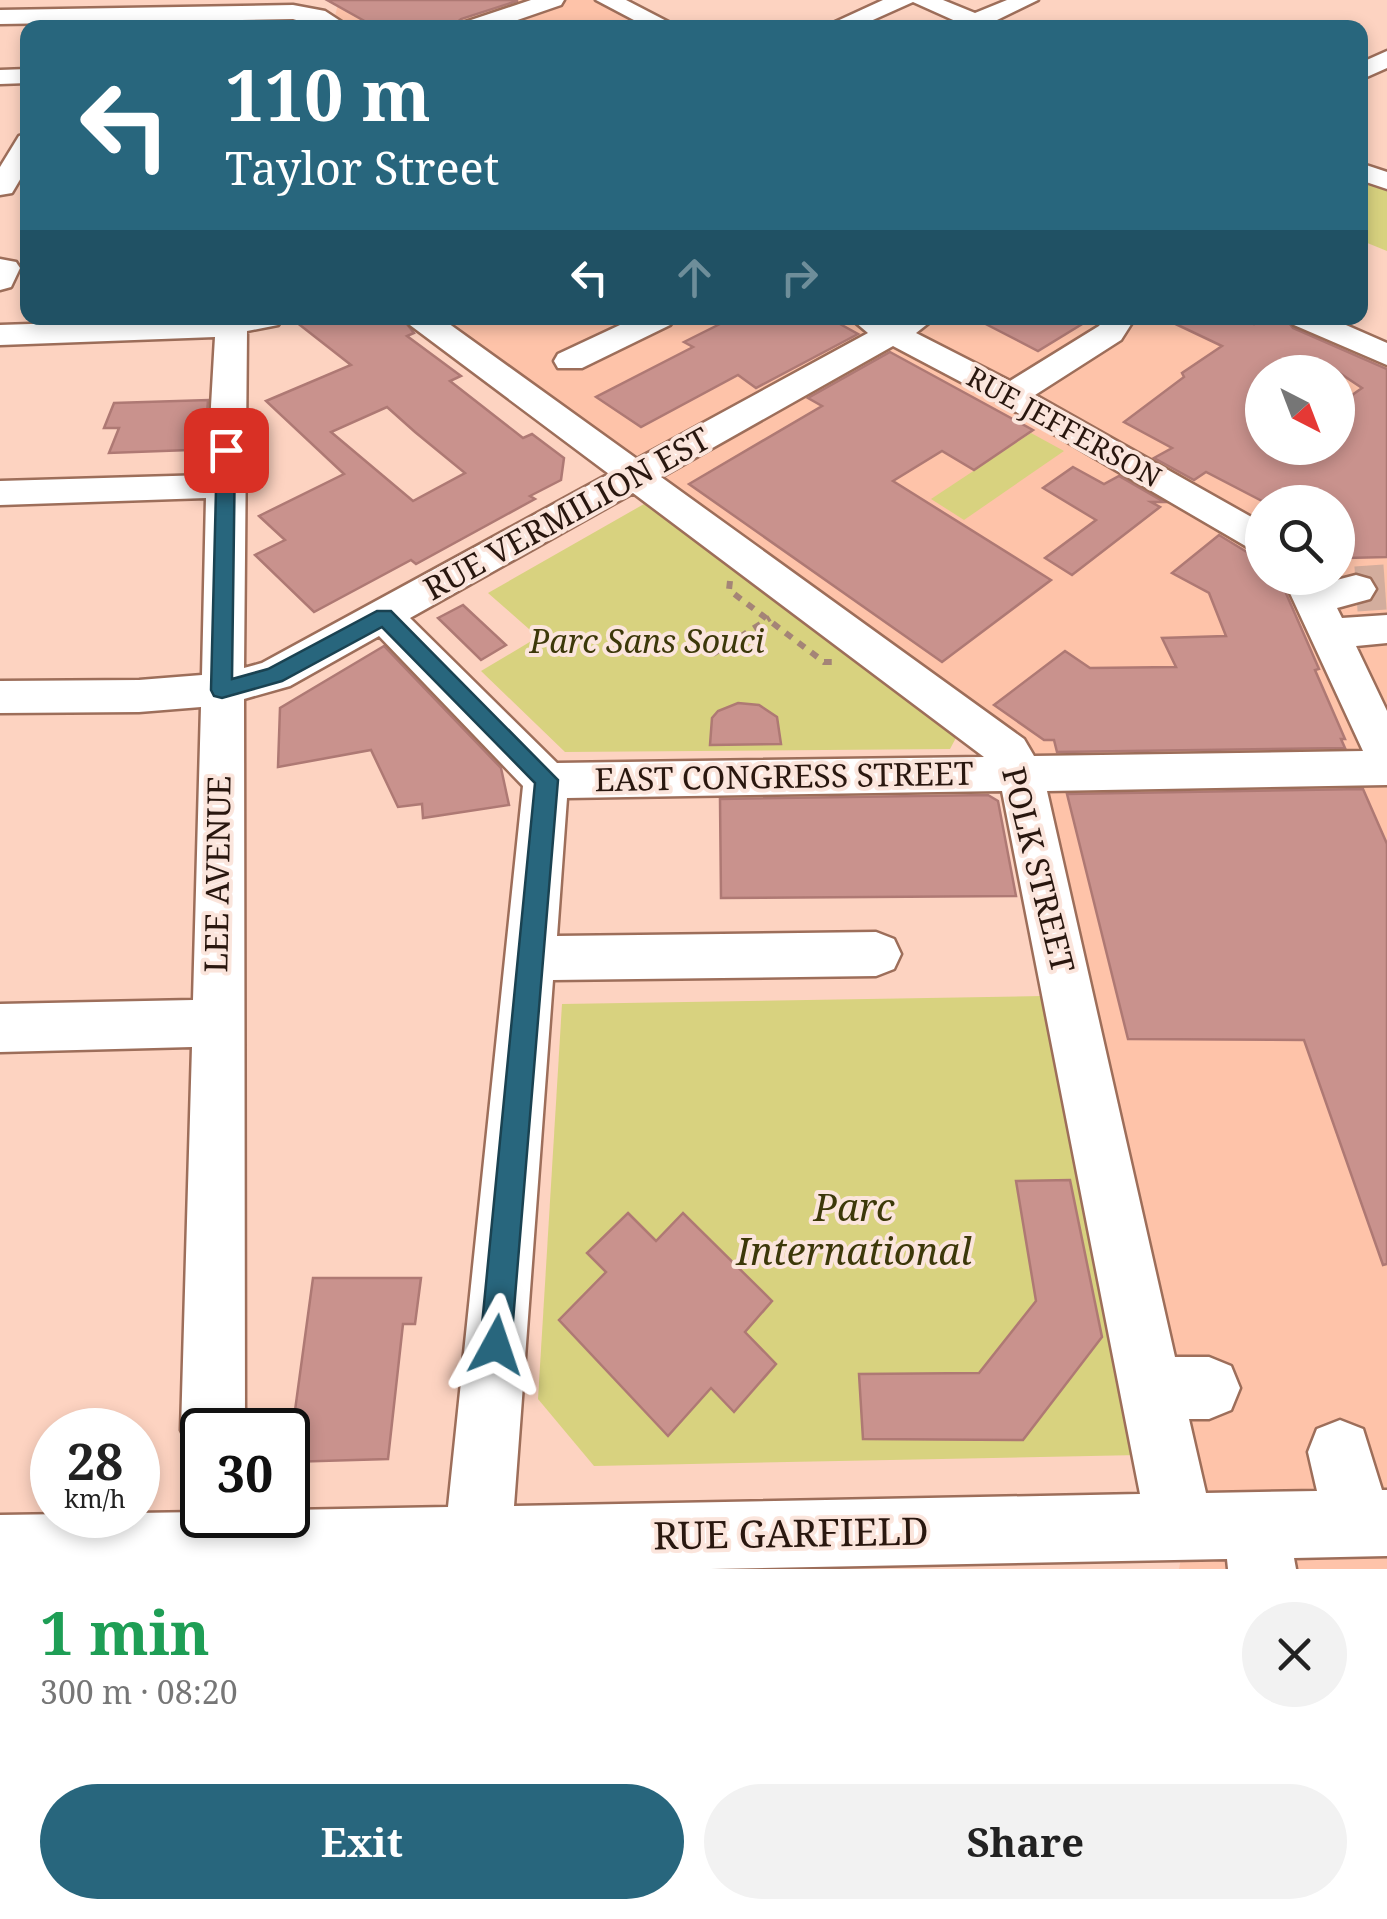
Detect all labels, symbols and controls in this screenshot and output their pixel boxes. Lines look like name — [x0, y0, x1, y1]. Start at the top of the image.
text: 110 m — [225, 46, 431, 142]
icon: left — [60, 60, 190, 190]
text: Taylor Street — [225, 137, 499, 198]
icon: left — [562, 250, 617, 305]
icon: ahead — [667, 250, 722, 305]
icon: right — [772, 250, 827, 305]
north arrow — [1245, 355, 1355, 465]
map controls — [1245, 355, 1355, 595]
street label: RUE JEFFERSON — [961, 357, 1168, 495]
pin — [184, 408, 269, 493]
street label: RUE VERMILION EST — [416, 416, 717, 609]
icon: arrive — [199, 423, 254, 478]
button: search — [1245, 485, 1355, 595]
park label: Parc Sans Souci — [528, 619, 765, 662]
street label: EAST CONGRESS STREET — [594, 751, 974, 800]
street label: POLK STREET — [993, 762, 1086, 977]
street label: LEE AVENUE — [193, 775, 240, 973]
park label: Parc International — [735, 1180, 972, 1276]
position arrow — [444, 1293, 548, 1397]
speed limit sign: 30 — [180, 1408, 310, 1538]
text: 28 — [67, 1427, 123, 1495]
text: km/h — [64, 1481, 126, 1515]
street label: RUE GARFIELD — [653, 1504, 929, 1560]
text: 1 min — [40, 1591, 210, 1673]
button: close — [1242, 1602, 1347, 1707]
text: 300 m · 08:20 — [40, 1670, 238, 1713]
button: Exit — [40, 1784, 684, 1899]
button: Share — [704, 1784, 1347, 1899]

